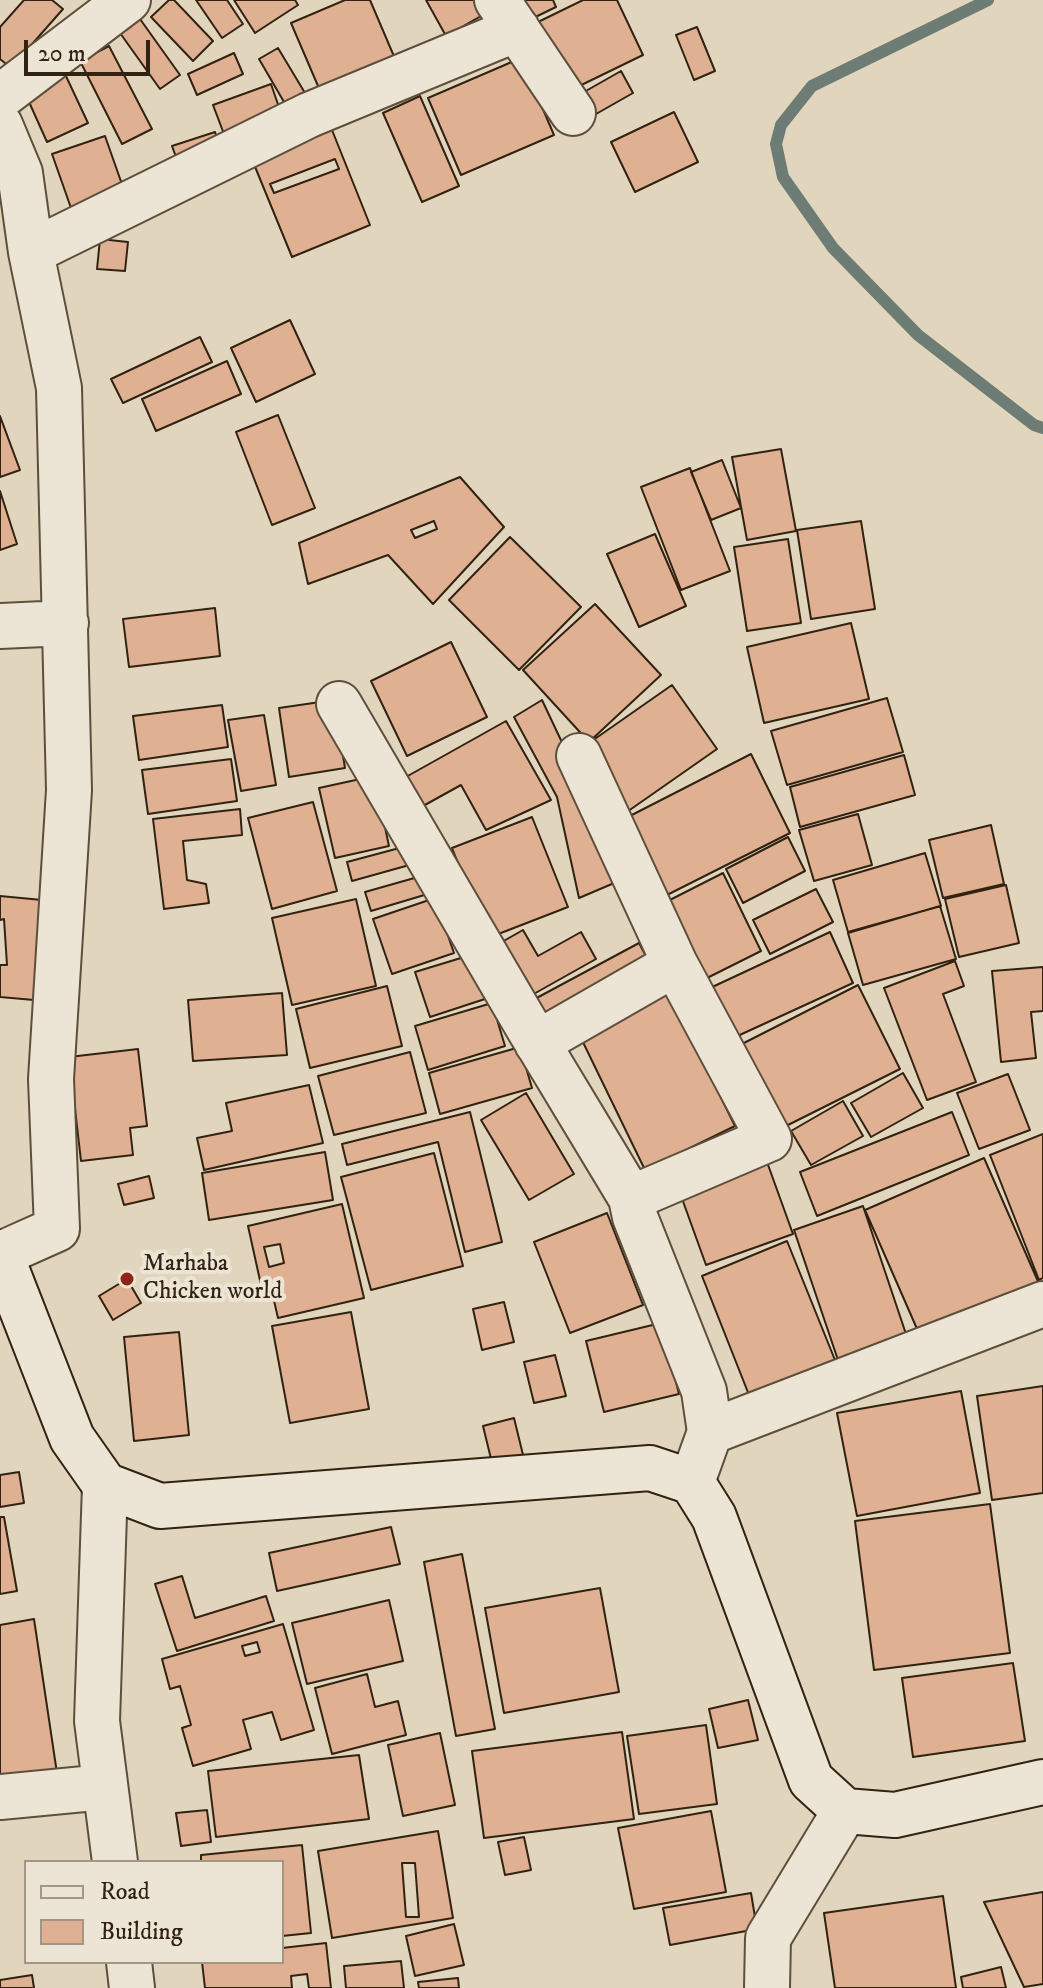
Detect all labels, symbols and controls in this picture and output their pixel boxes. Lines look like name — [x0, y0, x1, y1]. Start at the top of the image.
scale bar — [28, 24, 154, 74]
text: 20 m — [38, 39, 86, 69]
place label: Marhaba Chicken world — [143, 1251, 282, 1307]
marker: Marhaba Chicken world — [118, 1270, 136, 1288]
legend — [24, 1860, 284, 1964]
text: Road — [100, 1877, 150, 1907]
text: Building — [100, 1917, 183, 1947]

